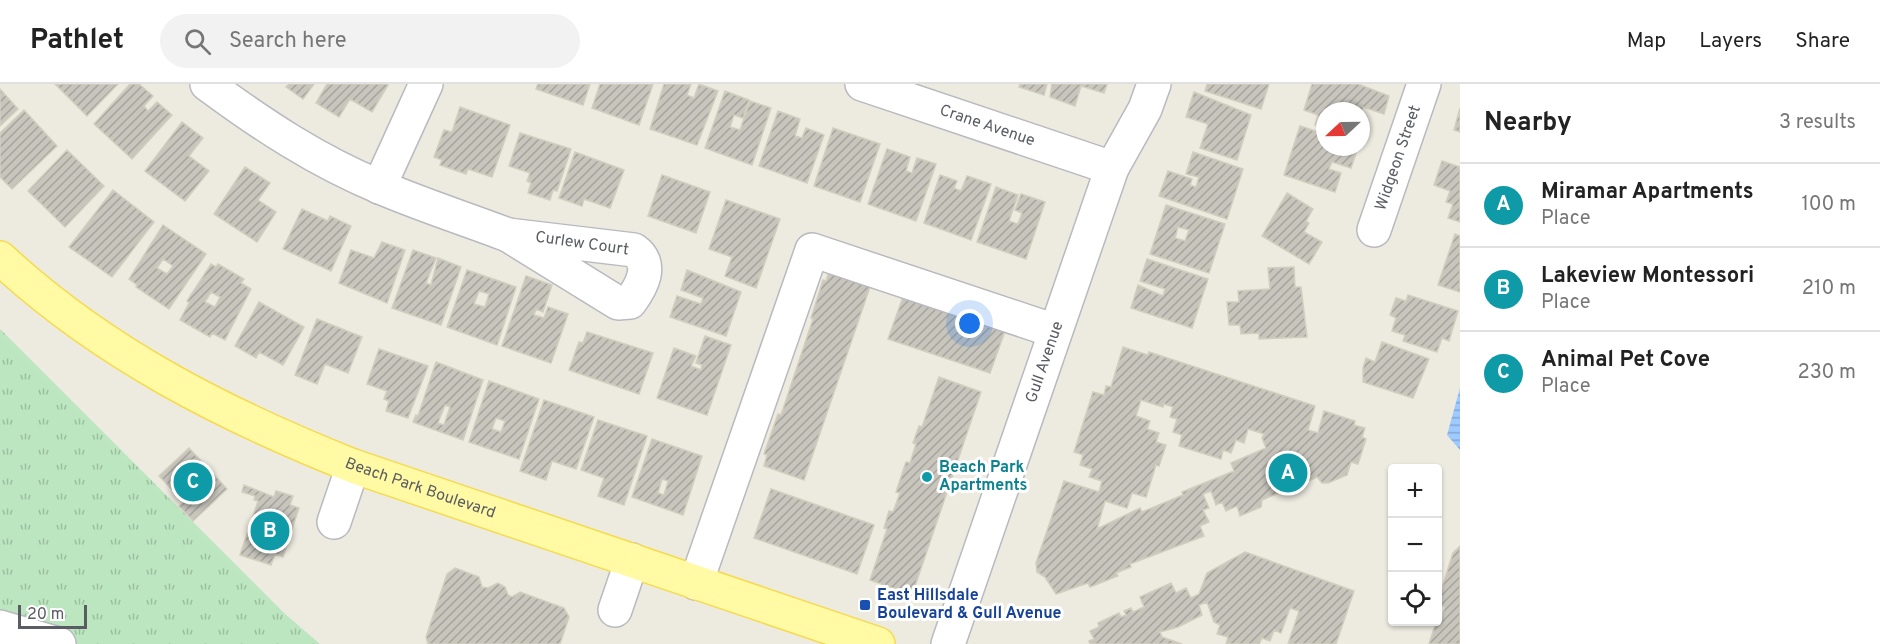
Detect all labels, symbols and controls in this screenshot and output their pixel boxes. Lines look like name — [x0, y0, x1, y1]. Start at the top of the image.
search box — [160, 14, 580, 68]
text: Pathlet — [30, 23, 124, 59]
icon: search — [181, 25, 214, 58]
text: Search here — [229, 28, 347, 55]
text: Map — [1627, 28, 1666, 55]
text: Layers — [1699, 28, 1762, 55]
text: Share — [1795, 28, 1850, 55]
street label: Crane Avenue — [937, 101, 1037, 151]
north arrow — [1316, 102, 1370, 156]
street label: Widgeon Street — [1371, 103, 1426, 213]
text: Nearby — [1484, 107, 1572, 140]
text: 3 results — [1779, 110, 1856, 136]
text: Miramar Apartments — [1541, 179, 1753, 206]
text: A — [1496, 192, 1511, 218]
text: 100 m — [1801, 192, 1856, 218]
text: Place — [1541, 206, 1591, 232]
street label: Curlew Court — [534, 228, 630, 260]
text: Lakeview Montessori — [1541, 263, 1754, 290]
text: B — [1497, 276, 1510, 302]
text: 210 m — [1802, 276, 1856, 302]
text: Place — [1541, 290, 1591, 316]
your location — [955, 309, 984, 338]
street label: Gull Avenue — [1022, 319, 1068, 406]
text: Animal Pet Cove — [1541, 347, 1710, 374]
text: C — [1497, 360, 1510, 386]
text: 230 m — [1797, 360, 1856, 386]
text: Place — [1541, 374, 1591, 400]
pin: A — [1268, 450, 1308, 496]
street label: Beach Park Boulevard — [342, 454, 498, 524]
place label: Beach Park Apartments — [939, 458, 1028, 496]
pin: C — [174, 460, 212, 504]
map controls — [1388, 464, 1442, 626]
button: + — [1388, 464, 1442, 518]
marker: Beach Park Apartments — [920, 470, 934, 484]
pin: B — [250, 508, 290, 554]
button: − — [1388, 518, 1442, 572]
button: locate — [1388, 572, 1442, 626]
place label: East Hillsdale Boulevard & Gull Avenue — [877, 586, 1061, 624]
marker: East Hillsdale Boulevard & Gull Avenue — [858, 598, 872, 612]
scale bar — [18, 602, 87, 630]
text: 20 m — [27, 605, 64, 625]

